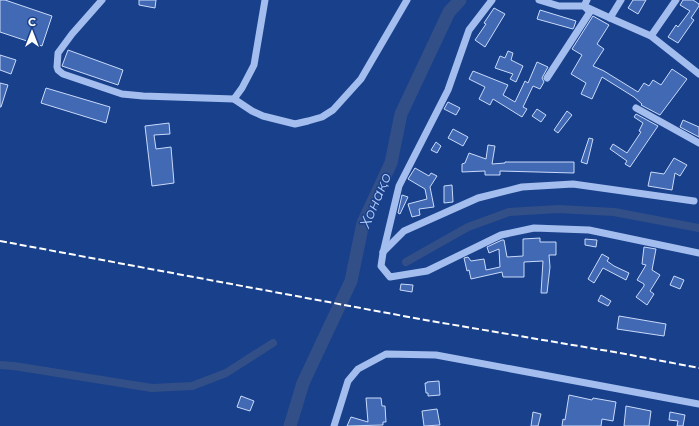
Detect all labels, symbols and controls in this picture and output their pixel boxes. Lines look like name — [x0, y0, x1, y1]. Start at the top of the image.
north arrow — [12, 12, 52, 52]
text: С — [28, 15, 36, 29]
water label: Хонақо — [354, 170, 395, 231]

